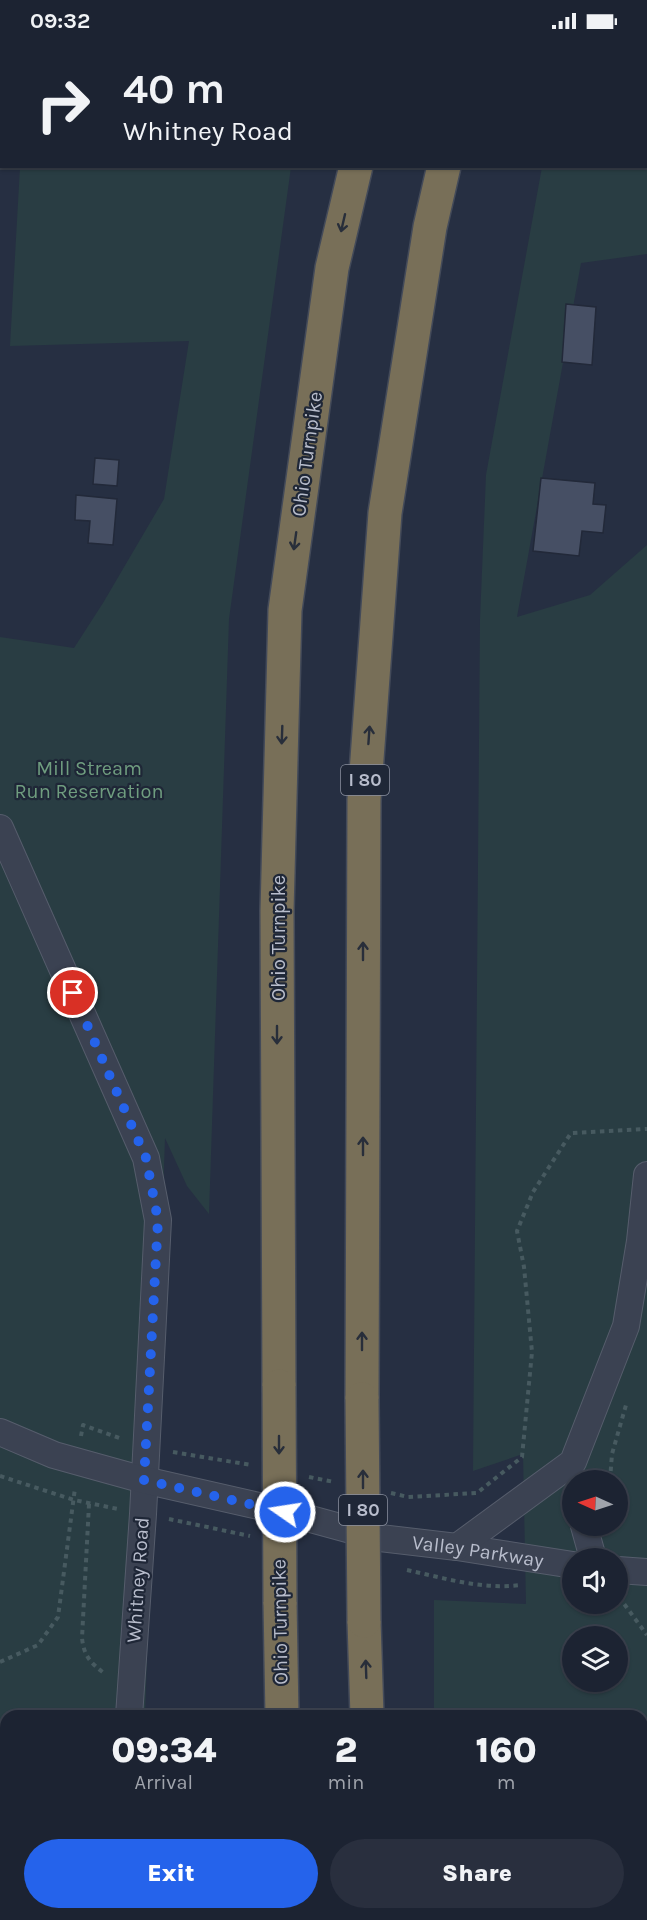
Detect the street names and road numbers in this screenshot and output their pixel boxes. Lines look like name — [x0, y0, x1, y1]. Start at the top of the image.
street label: Ohio Turnpike — [287, 390, 327, 518]
road number: I 80 — [341, 765, 389, 795]
street label: Ohio Turnpike — [267, 875, 290, 1001]
road number: I 80 — [339, 1495, 387, 1525]
street label: Whitney Road — [122, 1516, 154, 1644]
street label: Valley Parkway — [411, 1530, 545, 1572]
street label: Ohio Turnpike — [267, 1559, 293, 1685]

